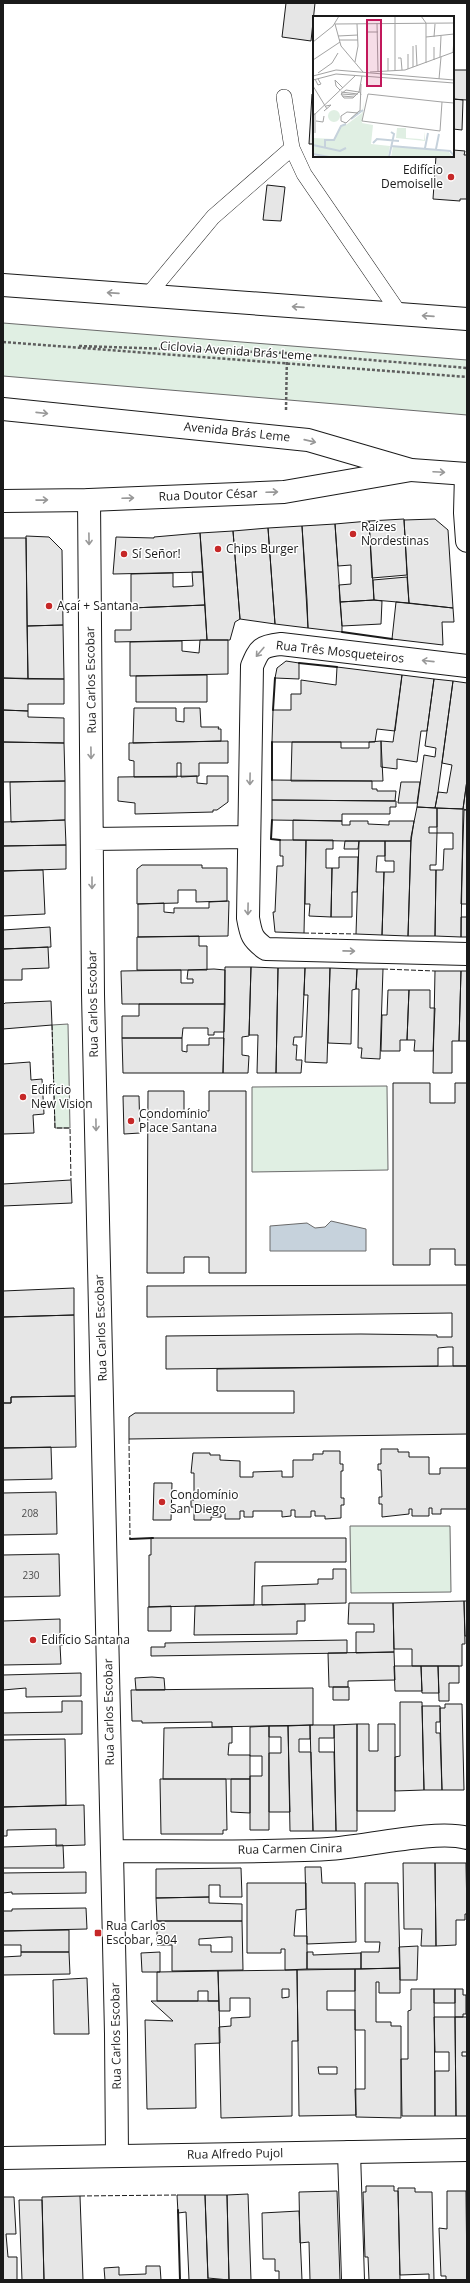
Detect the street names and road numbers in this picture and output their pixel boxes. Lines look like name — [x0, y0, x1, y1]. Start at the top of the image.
street label: Ciclovia Avenida Brás Leme — [160, 337, 313, 364]
street label: Avenida Brás Leme — [183, 417, 291, 446]
street label: Rua Doutor César — [158, 484, 258, 505]
street label: Rua Carlos Escobar — [81, 626, 100, 734]
street label: Rua Três Mosqueteiros — [275, 636, 405, 667]
street label: Rua Carlos Escobar — [83, 950, 102, 1058]
street label: Rua Carlos Escobar — [90, 1274, 111, 1382]
street label: Rua Carlos Escobar — [99, 1658, 118, 1766]
street label: Rua Carmen Cinira — [238, 1839, 342, 1858]
street label: Rua Carlos Escobar — [106, 1982, 125, 2090]
street label: Rua Alfredo Pujol — [187, 2144, 283, 2163]

